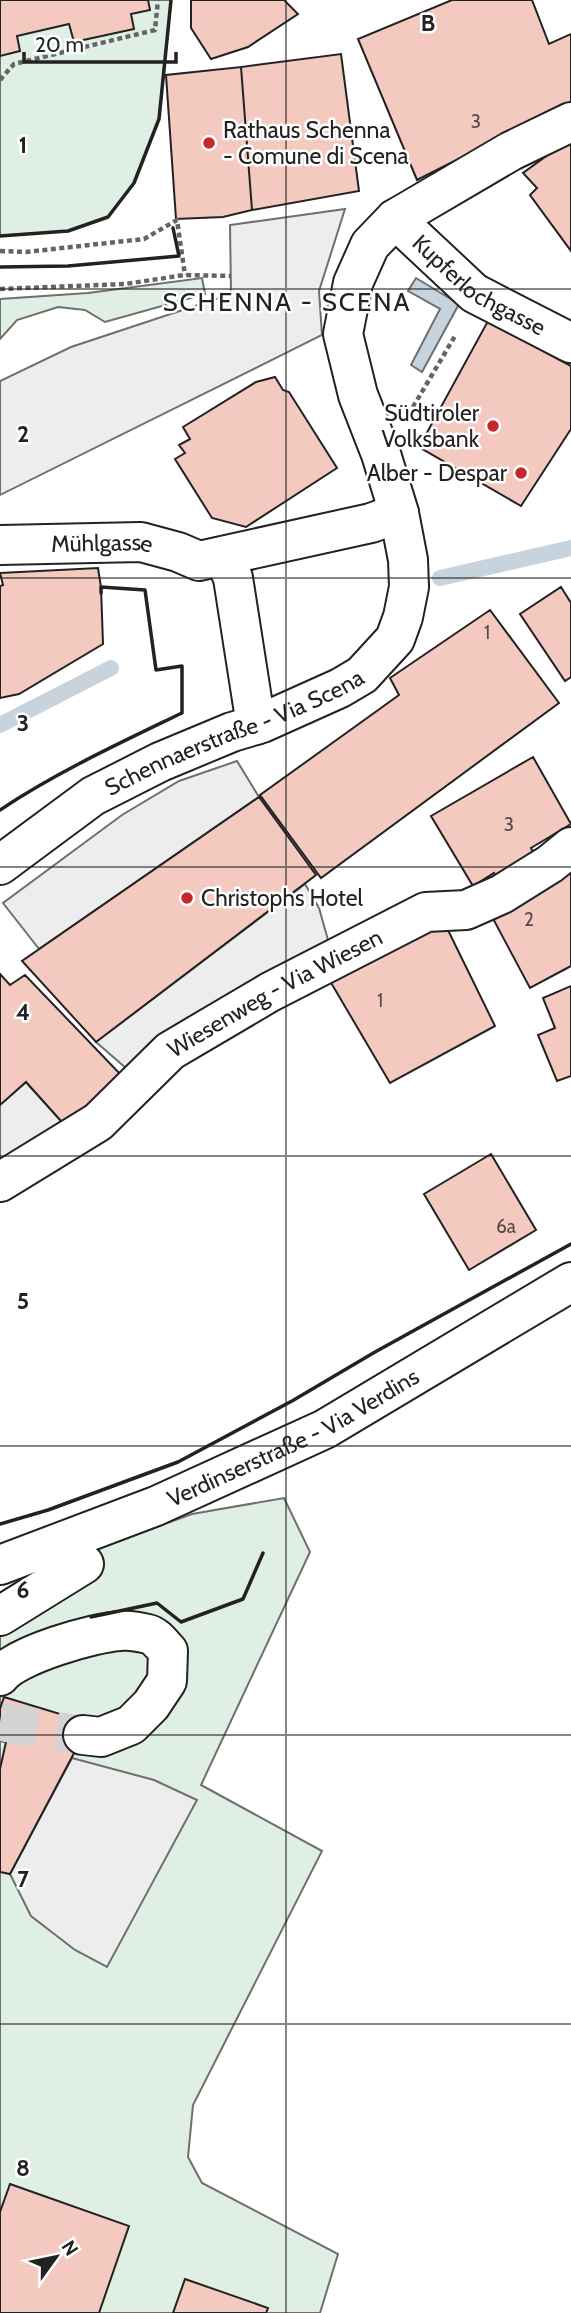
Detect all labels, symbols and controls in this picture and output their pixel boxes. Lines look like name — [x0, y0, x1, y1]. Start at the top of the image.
text: B — [421, 9, 435, 37]
scale bar — [24, 21, 177, 65]
text: 20 m — [35, 32, 84, 57]
house number: 3 — [471, 110, 481, 133]
place label: Rathaus Schenna - Comune di Scena — [223, 116, 409, 170]
text: 1 — [19, 131, 27, 159]
marker: Rathaus Schenna - Comune di Scena — [201, 135, 217, 151]
street label: Kupferlochgasse — [407, 229, 551, 342]
district label: SCHENNA - SCENA — [162, 286, 412, 318]
place label: Südtiroler Volksbank — [381, 399, 480, 453]
marker: Südtiroler Volksbank — [485, 418, 501, 434]
text: 2 — [17, 420, 29, 448]
place label: Alber - Despar — [367, 459, 508, 487]
marker: Alber - Despar — [513, 465, 529, 481]
street label: Mühlgasse — [51, 528, 156, 559]
house number: 1 — [484, 621, 490, 644]
street label: Schennaerstraße - Via Scena — [100, 663, 369, 802]
text: 3 — [17, 709, 29, 737]
house number: 3 — [504, 813, 514, 836]
place label: Christophs Hotel — [201, 884, 363, 912]
marker: Christophs Hotel — [179, 890, 195, 906]
house number: 2 — [524, 908, 534, 931]
street label: Wiesenweg - Via Wiesen — [162, 923, 387, 1063]
house number: 1 — [377, 989, 383, 1012]
text: 4 — [16, 998, 30, 1026]
house number: 6a — [496, 1215, 516, 1238]
text: 5 — [17, 1287, 29, 1315]
street label: Verdinserstraße - Via Verdins — [163, 1362, 424, 1513]
text: 6 — [17, 1576, 29, 1604]
text: 7 — [17, 1865, 29, 1893]
text: 8 — [16, 2154, 30, 2182]
north arrow — [21, 2222, 91, 2292]
text: N — [57, 2236, 83, 2260]

